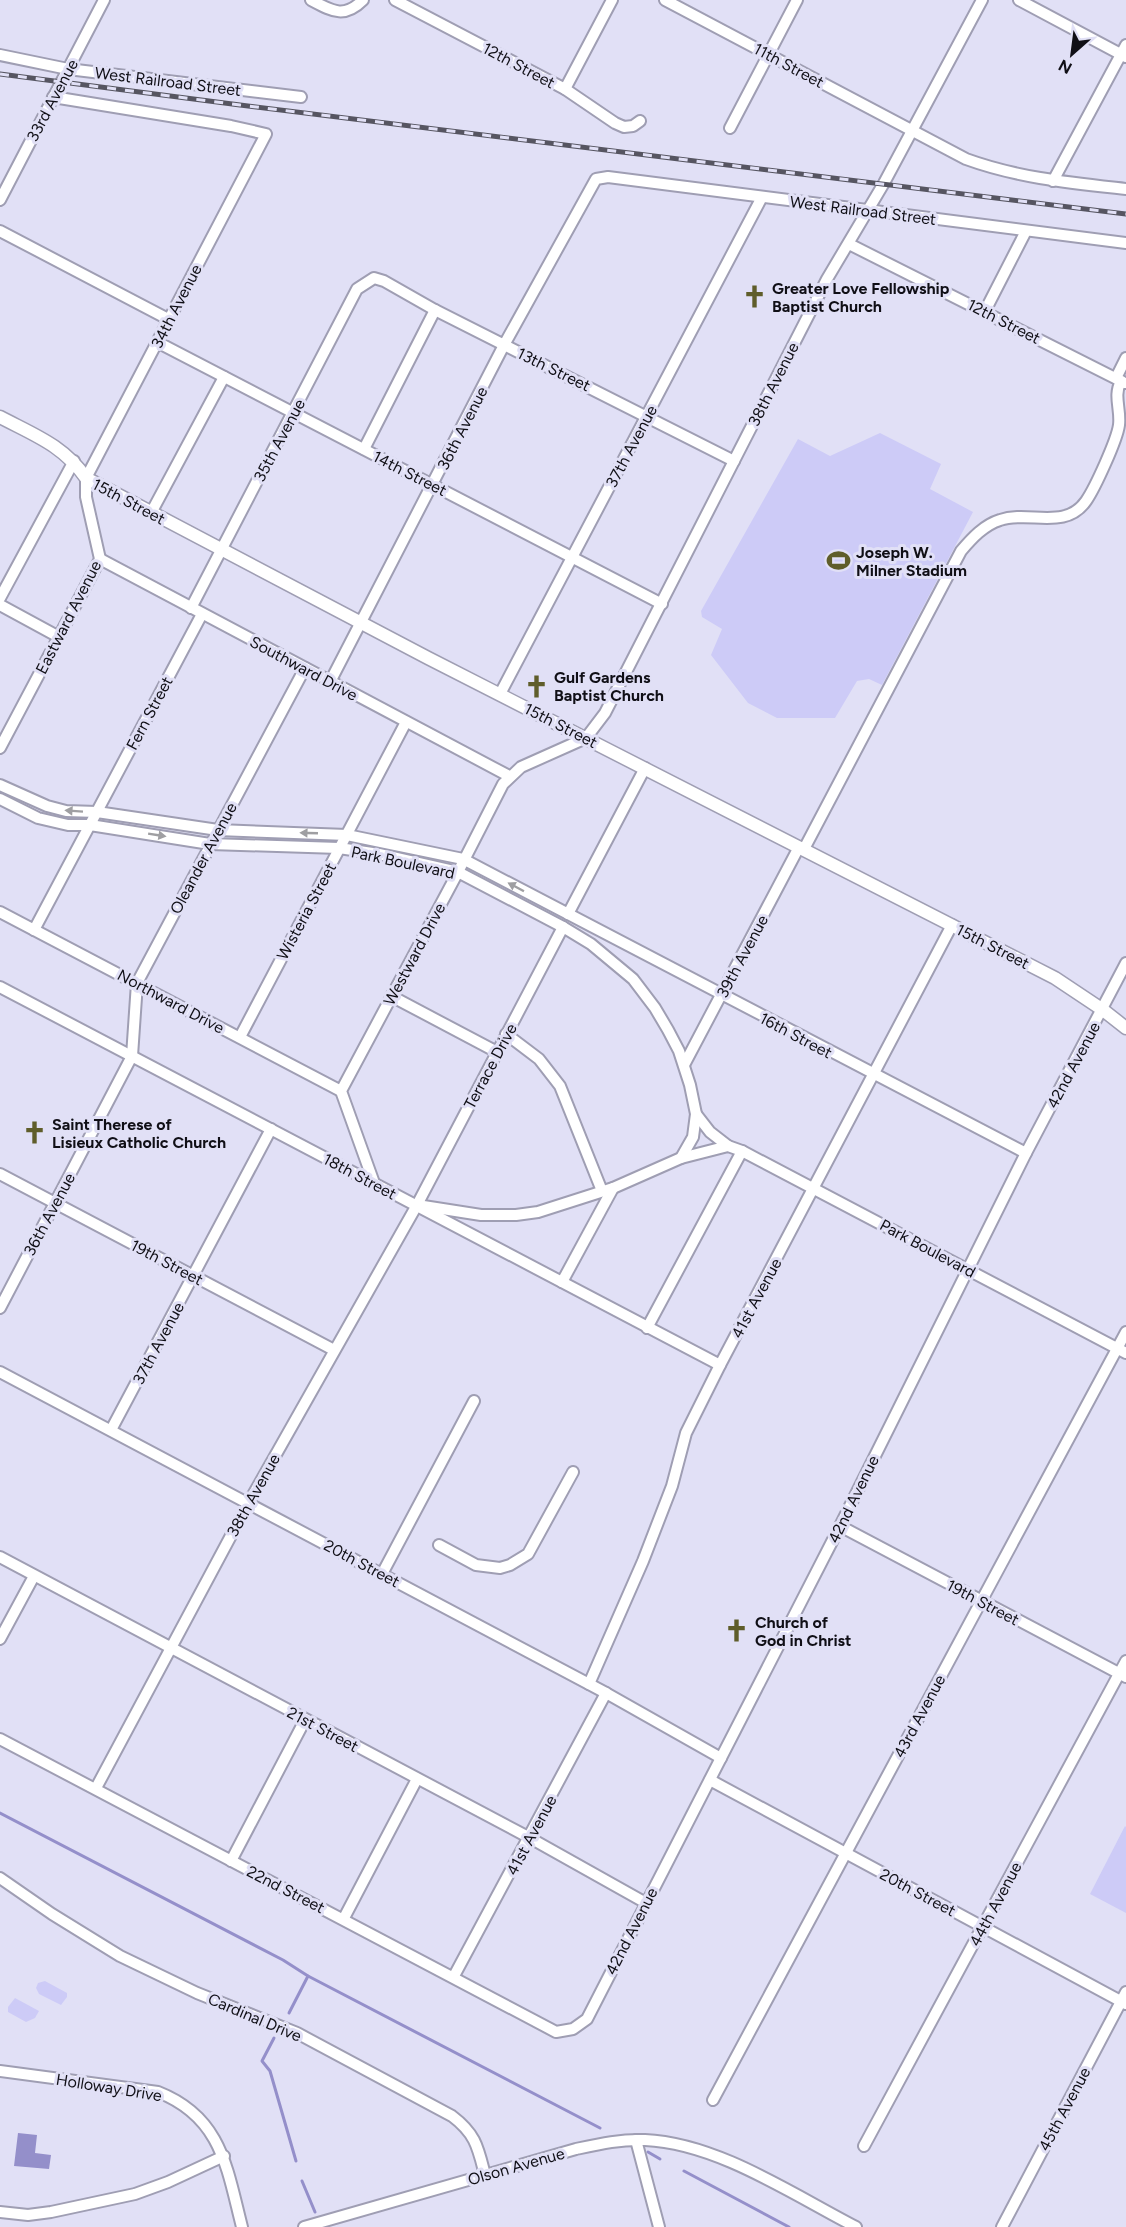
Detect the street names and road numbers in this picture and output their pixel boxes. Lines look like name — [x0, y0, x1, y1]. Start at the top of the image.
street label: 12th Street — [479, 38, 558, 92]
street label: 11th Street — [750, 39, 827, 92]
street label: 33rd Avenue — [23, 56, 82, 145]
street label: West Railroad Street — [94, 63, 242, 100]
street label: West Railroad Street — [789, 192, 937, 229]
street label: 34th Avenue — [147, 261, 206, 351]
street label: 12th Street — [964, 295, 1043, 348]
street label: 38th Avenue — [744, 339, 803, 429]
street label: 13th Street — [514, 344, 593, 395]
street label: 36th Avenue — [433, 383, 492, 473]
street label: 35th Avenue — [250, 395, 309, 485]
street label: 37th Avenue — [602, 402, 661, 491]
street label: 14th Street — [370, 447, 450, 500]
street label: 15th Street — [89, 474, 168, 529]
street label: Eastward Avenue — [32, 557, 105, 677]
street label: Southward Drive — [247, 632, 361, 705]
street label: Fern Street — [122, 673, 177, 753]
street label: 15th Street — [521, 699, 601, 752]
street label: Oleander Avenue — [166, 799, 241, 917]
street label: Park Boulevard — [349, 842, 456, 883]
street label: Wisteria Street — [273, 859, 340, 963]
street label: Westward Drive — [379, 900, 450, 1009]
street label: 39th Avenue — [713, 911, 772, 1001]
street label: 15th Street — [953, 920, 1033, 973]
street label: Northward Drive — [114, 965, 228, 1038]
street label: 16th Street — [756, 1008, 835, 1062]
street label: 42nd Avenue — [1043, 1018, 1104, 1112]
street label: Terrace Drive — [460, 1020, 521, 1112]
street label: 18th Street — [320, 1149, 400, 1204]
street label: 36th Avenue — [20, 1169, 79, 1259]
street label: Park Boulevard — [877, 1215, 979, 1282]
street label: 19th Street — [127, 1235, 206, 1289]
street label: 41st Avenue — [727, 1255, 786, 1342]
street label: 37th Avenue — [129, 1299, 188, 1388]
street label: 38th Avenue — [223, 1450, 284, 1540]
street label: 42nd Avenue — [824, 1452, 883, 1546]
street label: 20th Street — [321, 1536, 403, 1591]
street label: 19th Street — [943, 1575, 1022, 1629]
street label: 43rd Avenue — [890, 1671, 949, 1761]
street label: 21st Street — [284, 1703, 362, 1756]
street label: 41st Avenue — [502, 1792, 561, 1879]
street label: 44th Avenue — [965, 1859, 1026, 1950]
street label: 22nd Street — [244, 1862, 328, 1917]
street label: 20th Street — [877, 1865, 959, 1920]
street label: 42nd Avenue — [601, 1884, 662, 1978]
street label: Cardinal Drive — [205, 1989, 305, 2046]
street label: 45th Avenue — [1034, 2064, 1095, 2154]
street label: Holloway Drive — [55, 2070, 164, 2105]
street label: Olson Avenue — [466, 2144, 567, 2189]

